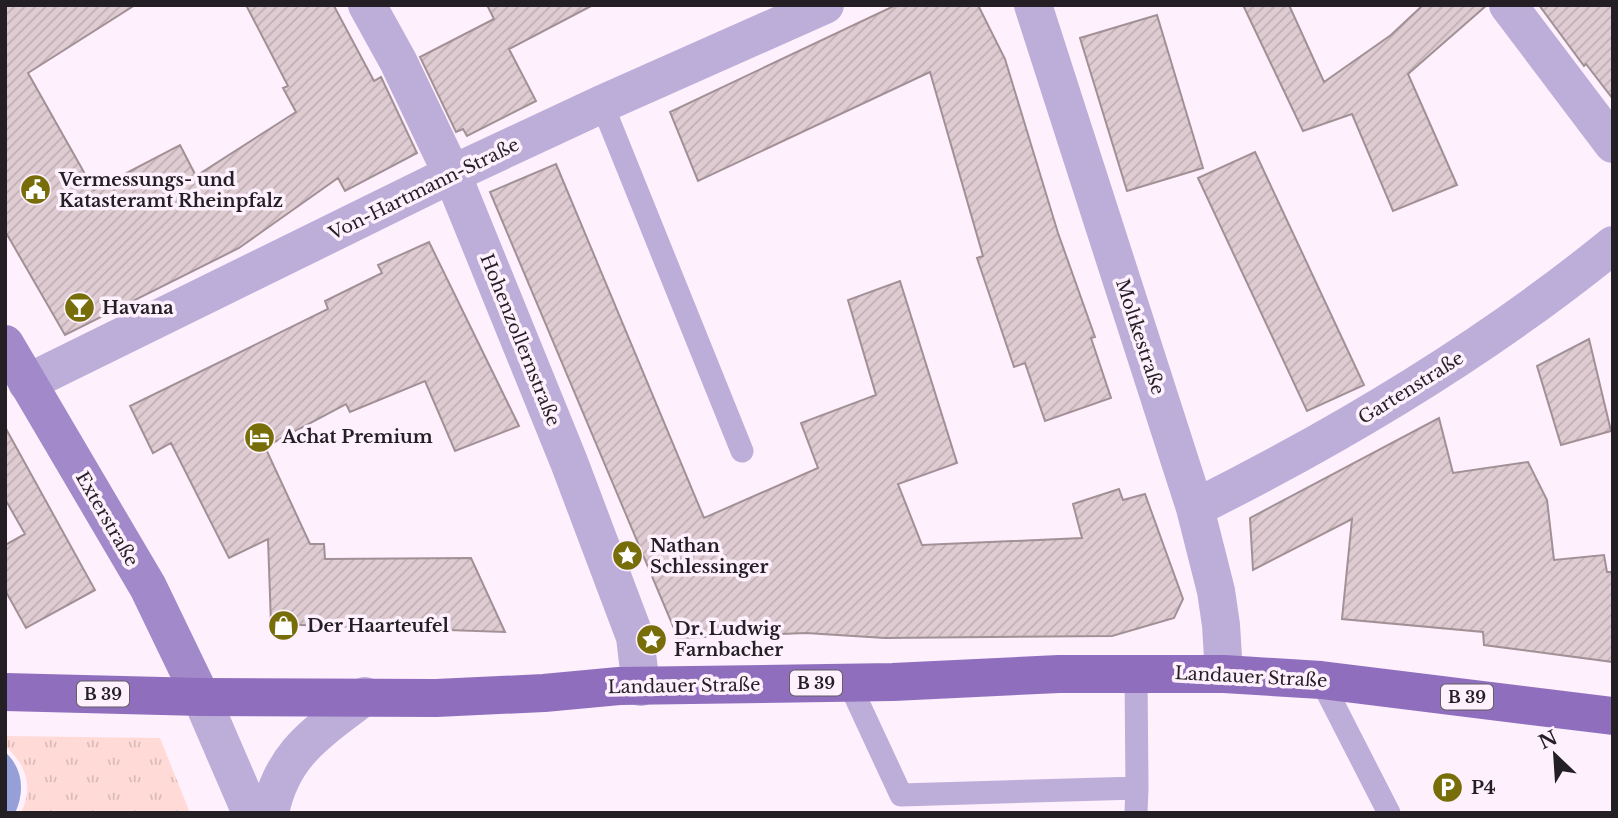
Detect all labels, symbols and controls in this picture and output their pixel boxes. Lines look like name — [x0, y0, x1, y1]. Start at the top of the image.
street label: Von-Hartmann-Straße — [324, 133, 523, 245]
place label: Vermessungs- und Katasteramt Rheinpfalz — [58, 169, 283, 212]
public building icon: Vermessungs- und Katasteramt Rheinpfalz — [19, 173, 53, 207]
street label: Hohenzollernstraße — [475, 251, 565, 429]
street label: Moltkestraße — [1111, 276, 1169, 398]
bar icon: Havana — [62, 291, 96, 325]
place label: Havana — [102, 297, 174, 319]
street label: Gartenstraße — [1354, 347, 1468, 429]
hotel icon: Achat Premium — [242, 420, 276, 454]
place label: Achat Premium — [281, 426, 433, 448]
street label: Exterstraße — [71, 468, 143, 570]
place label: Nathan Schlessinger — [650, 535, 769, 578]
place icon: Nathan Schlessinger — [610, 539, 644, 573]
shop icon: Der Haarteufel — [267, 609, 301, 643]
place label: Der Haarteufel — [307, 615, 450, 637]
place label: Dr. Ludwig Farnbacher — [674, 618, 783, 661]
place icon: Dr. Ludwig Farnbacher — [634, 622, 668, 656]
street label: Landauer Straße — [1174, 662, 1328, 692]
road number: B 39 — [790, 670, 842, 696]
street label: Landauer Straße — [607, 674, 761, 698]
road number: B 39 — [77, 681, 129, 706]
road number: B 39 — [1441, 684, 1493, 710]
north arrow — [1520, 720, 1590, 790]
text: N — [1535, 726, 1561, 754]
parking icon: P4 — [1431, 771, 1465, 805]
place label: P4 — [1471, 777, 1496, 799]

